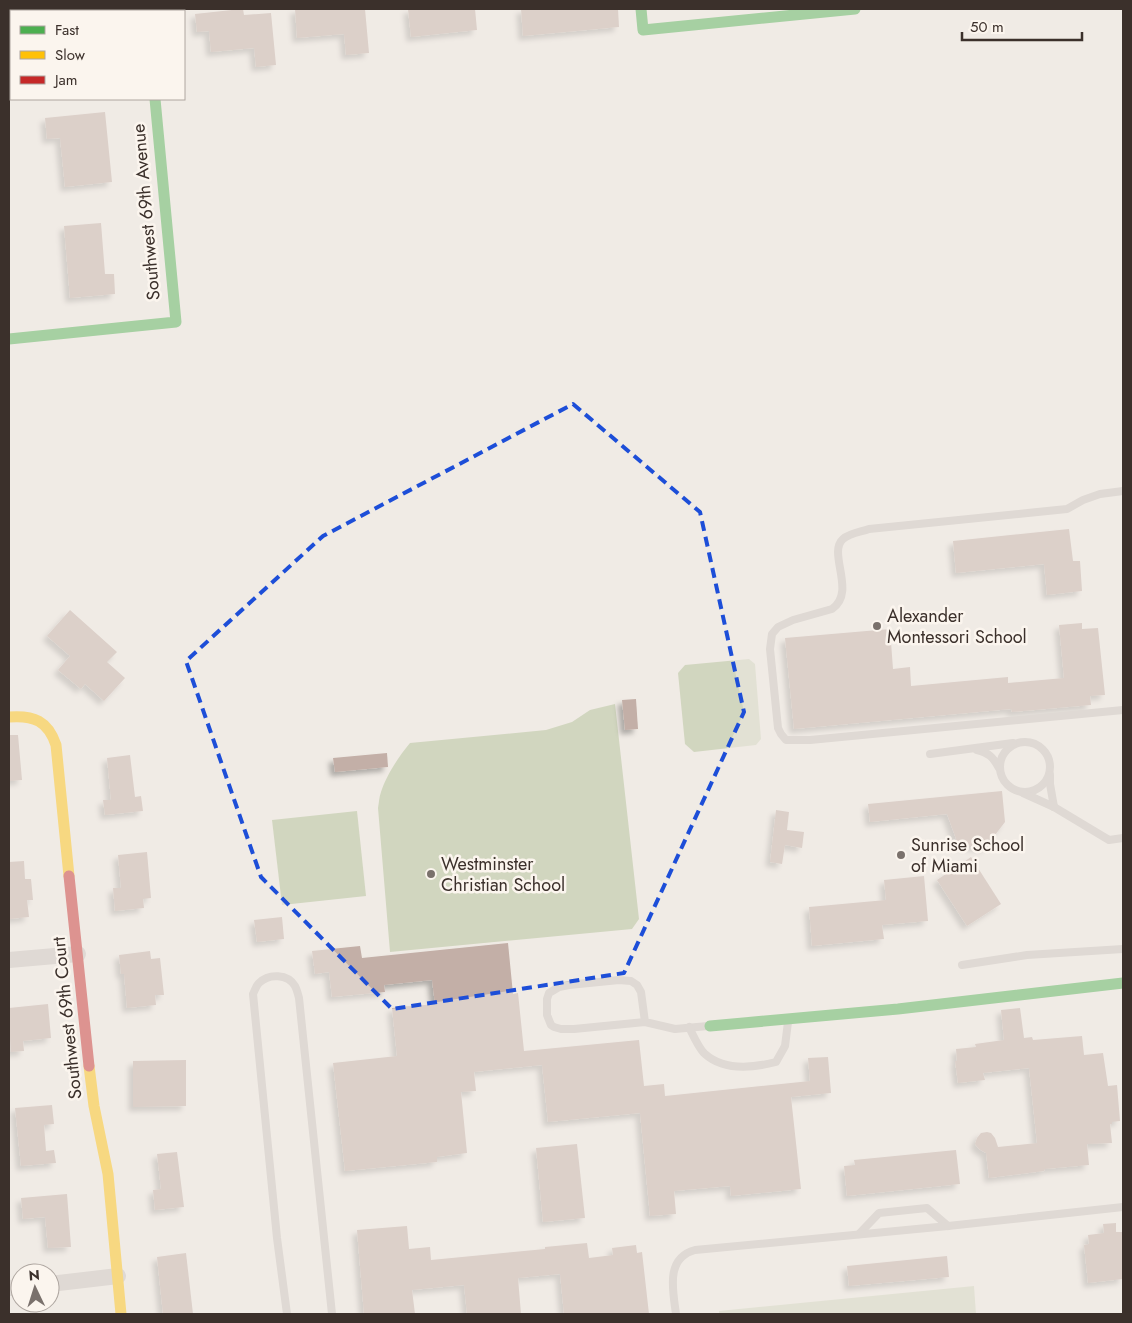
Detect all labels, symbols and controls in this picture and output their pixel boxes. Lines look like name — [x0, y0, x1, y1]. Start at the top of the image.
legend — [10, 10, 185, 100]
scale bar — [962, 10, 1082, 42]
text: 50 m — [970, 16, 1004, 38]
text: Fast — [55, 19, 79, 41]
text: Slow — [55, 44, 86, 66]
text: Jam — [53, 69, 78, 91]
street label: Southwest 69th Avenue — [125, 123, 167, 301]
place label: Alexander Montessori School — [887, 603, 1027, 650]
marker: Alexander Montessori School — [871, 620, 883, 632]
place label: Sunrise School of Miami — [911, 832, 1024, 879]
marker: Sunrise School of Miami — [895, 849, 907, 861]
place label: Westminster Christian School — [441, 851, 565, 898]
marker: Westminster Christian School — [425, 868, 437, 880]
street label: Southwest 69th Court — [45, 935, 88, 1100]
north arrow — [10, 1263, 60, 1313]
text: N — [28, 1265, 40, 1285]

